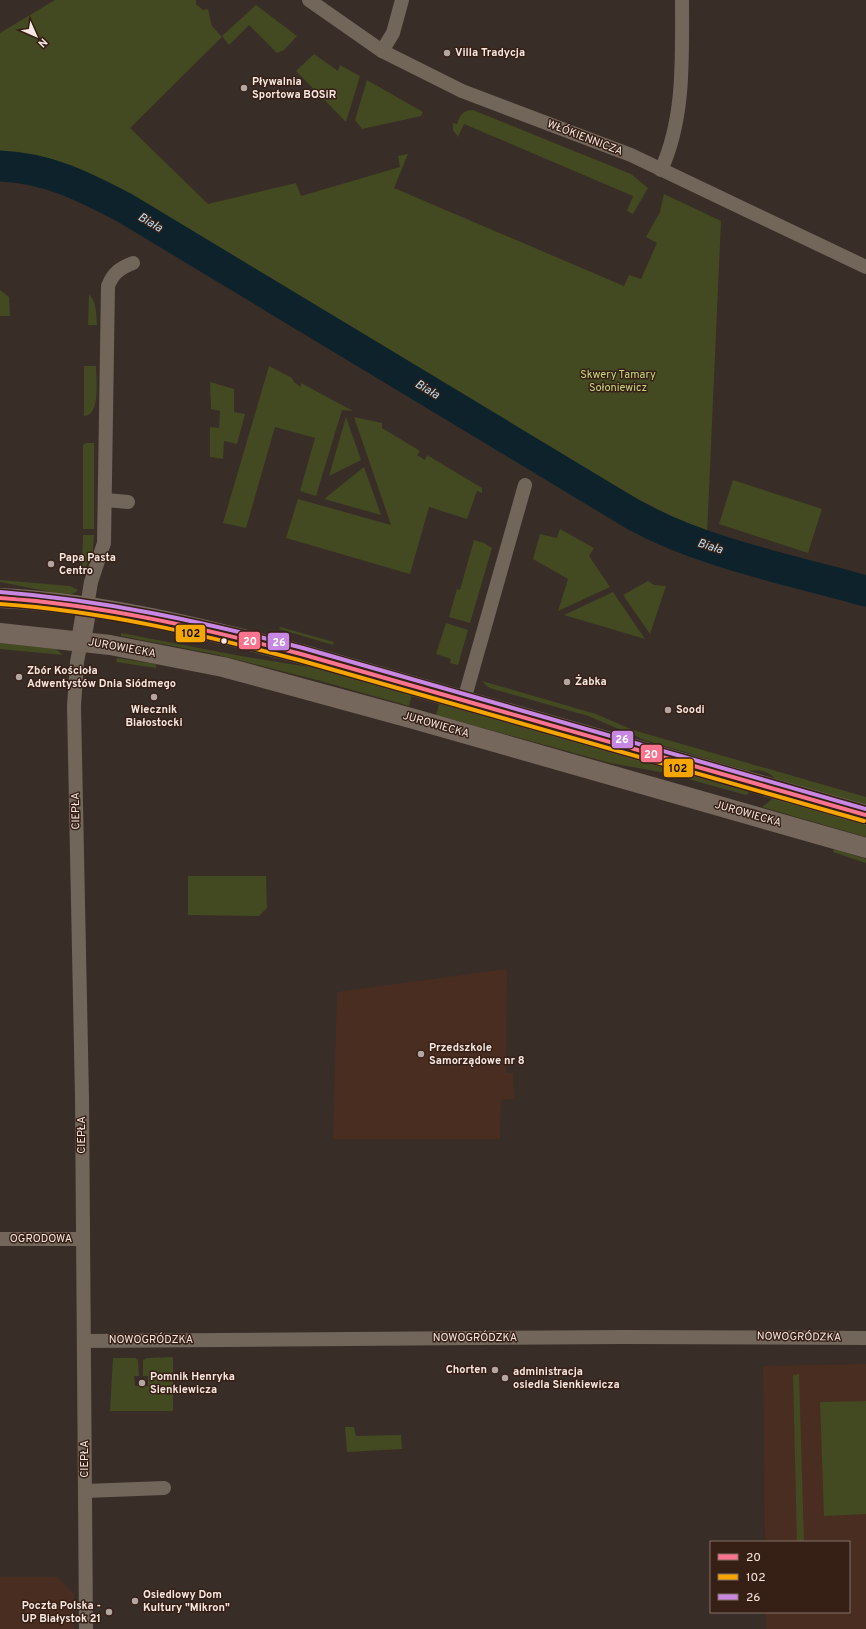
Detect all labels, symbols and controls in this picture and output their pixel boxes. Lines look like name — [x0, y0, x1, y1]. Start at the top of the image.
north arrow — [16, 16, 56, 56]
text: N — [35, 35, 50, 50]
place label: Villa Tradycja — [455, 46, 525, 60]
marker: Villa Tradycja — [442, 48, 452, 58]
place label: Pływalnia Sportowa BOSiR — [252, 75, 336, 102]
marker: Pływalnia Sportowa BOSiR — [239, 83, 249, 93]
street label: WŁÓKIENNICZA — [545, 116, 625, 159]
water label: Biała — [135, 209, 166, 237]
park label: Skwery Tamary Sołoniewicz — [580, 368, 656, 395]
water label: Biała — [412, 376, 443, 404]
water label: Biała — [695, 536, 725, 559]
place label: Papa Pasta Centro — [59, 551, 116, 578]
marker: Papa Pasta Centro — [46, 559, 56, 569]
line badge: 102 — [175, 624, 206, 643]
text: 102 — [182, 627, 200, 641]
line badge: 20 — [238, 631, 261, 650]
line badge: 26 — [267, 632, 290, 651]
street label: JUROWIECKA — [87, 635, 157, 661]
text: 20 — [243, 635, 257, 649]
unlabelled marker — [219, 636, 229, 646]
text: 26 — [272, 636, 286, 650]
place label: Zbór Kościoła Adwentystów Dnia Siódmego — [27, 664, 176, 691]
marker: Zbór Kościoła Adwentystów Dnia Siódmego — [14, 672, 24, 682]
place label: Żabka — [575, 674, 607, 689]
marker: Żabka — [562, 677, 572, 687]
marker: Wiecznik Białostocki — [149, 692, 159, 702]
place label: Wiecznik Białostocki — [125, 703, 183, 730]
place label: Soodi — [676, 703, 705, 717]
marker: Soodi — [663, 705, 673, 715]
street label: JUROWIECKA — [401, 709, 471, 741]
line badge: 26 — [611, 730, 634, 749]
text: 26 — [615, 733, 629, 747]
line badge: 20 — [640, 744, 663, 763]
text: 20 — [644, 748, 658, 762]
line badge: 102 — [663, 758, 694, 778]
text: 102 — [669, 762, 687, 776]
street label: CIEPŁA — [69, 792, 83, 830]
street label: JUROWIECKA — [713, 798, 783, 830]
place label: Przedszkole Samorządowe nr 8 — [429, 1041, 525, 1068]
marker: Przedszkole Samorządowe nr 8 — [416, 1049, 426, 1059]
street label: CIEPŁA — [75, 1116, 89, 1154]
street label: OGRODOWA — [10, 1232, 72, 1246]
street label: NOWOGRÓDZKA — [757, 1328, 841, 1345]
street label: NOWOGRÓDZKA — [433, 1330, 517, 1345]
street label: NOWOGRÓDZKA — [109, 1332, 193, 1347]
place label: Chorten — [446, 1363, 487, 1377]
marker: Chorten — [490, 1365, 500, 1375]
place label: administracja osiedla Sienkiewicza — [513, 1365, 620, 1392]
place label: Pomnik Henryka Sienkiewicza — [150, 1370, 235, 1397]
marker: administracja osiedla Sienkiewicza — [500, 1373, 510, 1383]
marker: Pomnik Henryka Sienkiewicza — [137, 1378, 147, 1388]
street label: CIEPŁA — [78, 1440, 92, 1478]
legend — [710, 1541, 850, 1613]
text: 20 — [746, 1550, 761, 1566]
text: 102 — [746, 1570, 766, 1586]
place label: Osiedlowy Dom Kultury "Mikron" — [143, 1588, 230, 1615]
text: 26 — [746, 1590, 761, 1606]
marker: Osiedlowy Dom Kultury "Mikron" — [130, 1596, 140, 1606]
place label: Poczta Polska - UP Białystok 21 — [22, 1599, 101, 1626]
marker: Poczta Polska - UP Białystok 21 — [104, 1607, 114, 1617]

